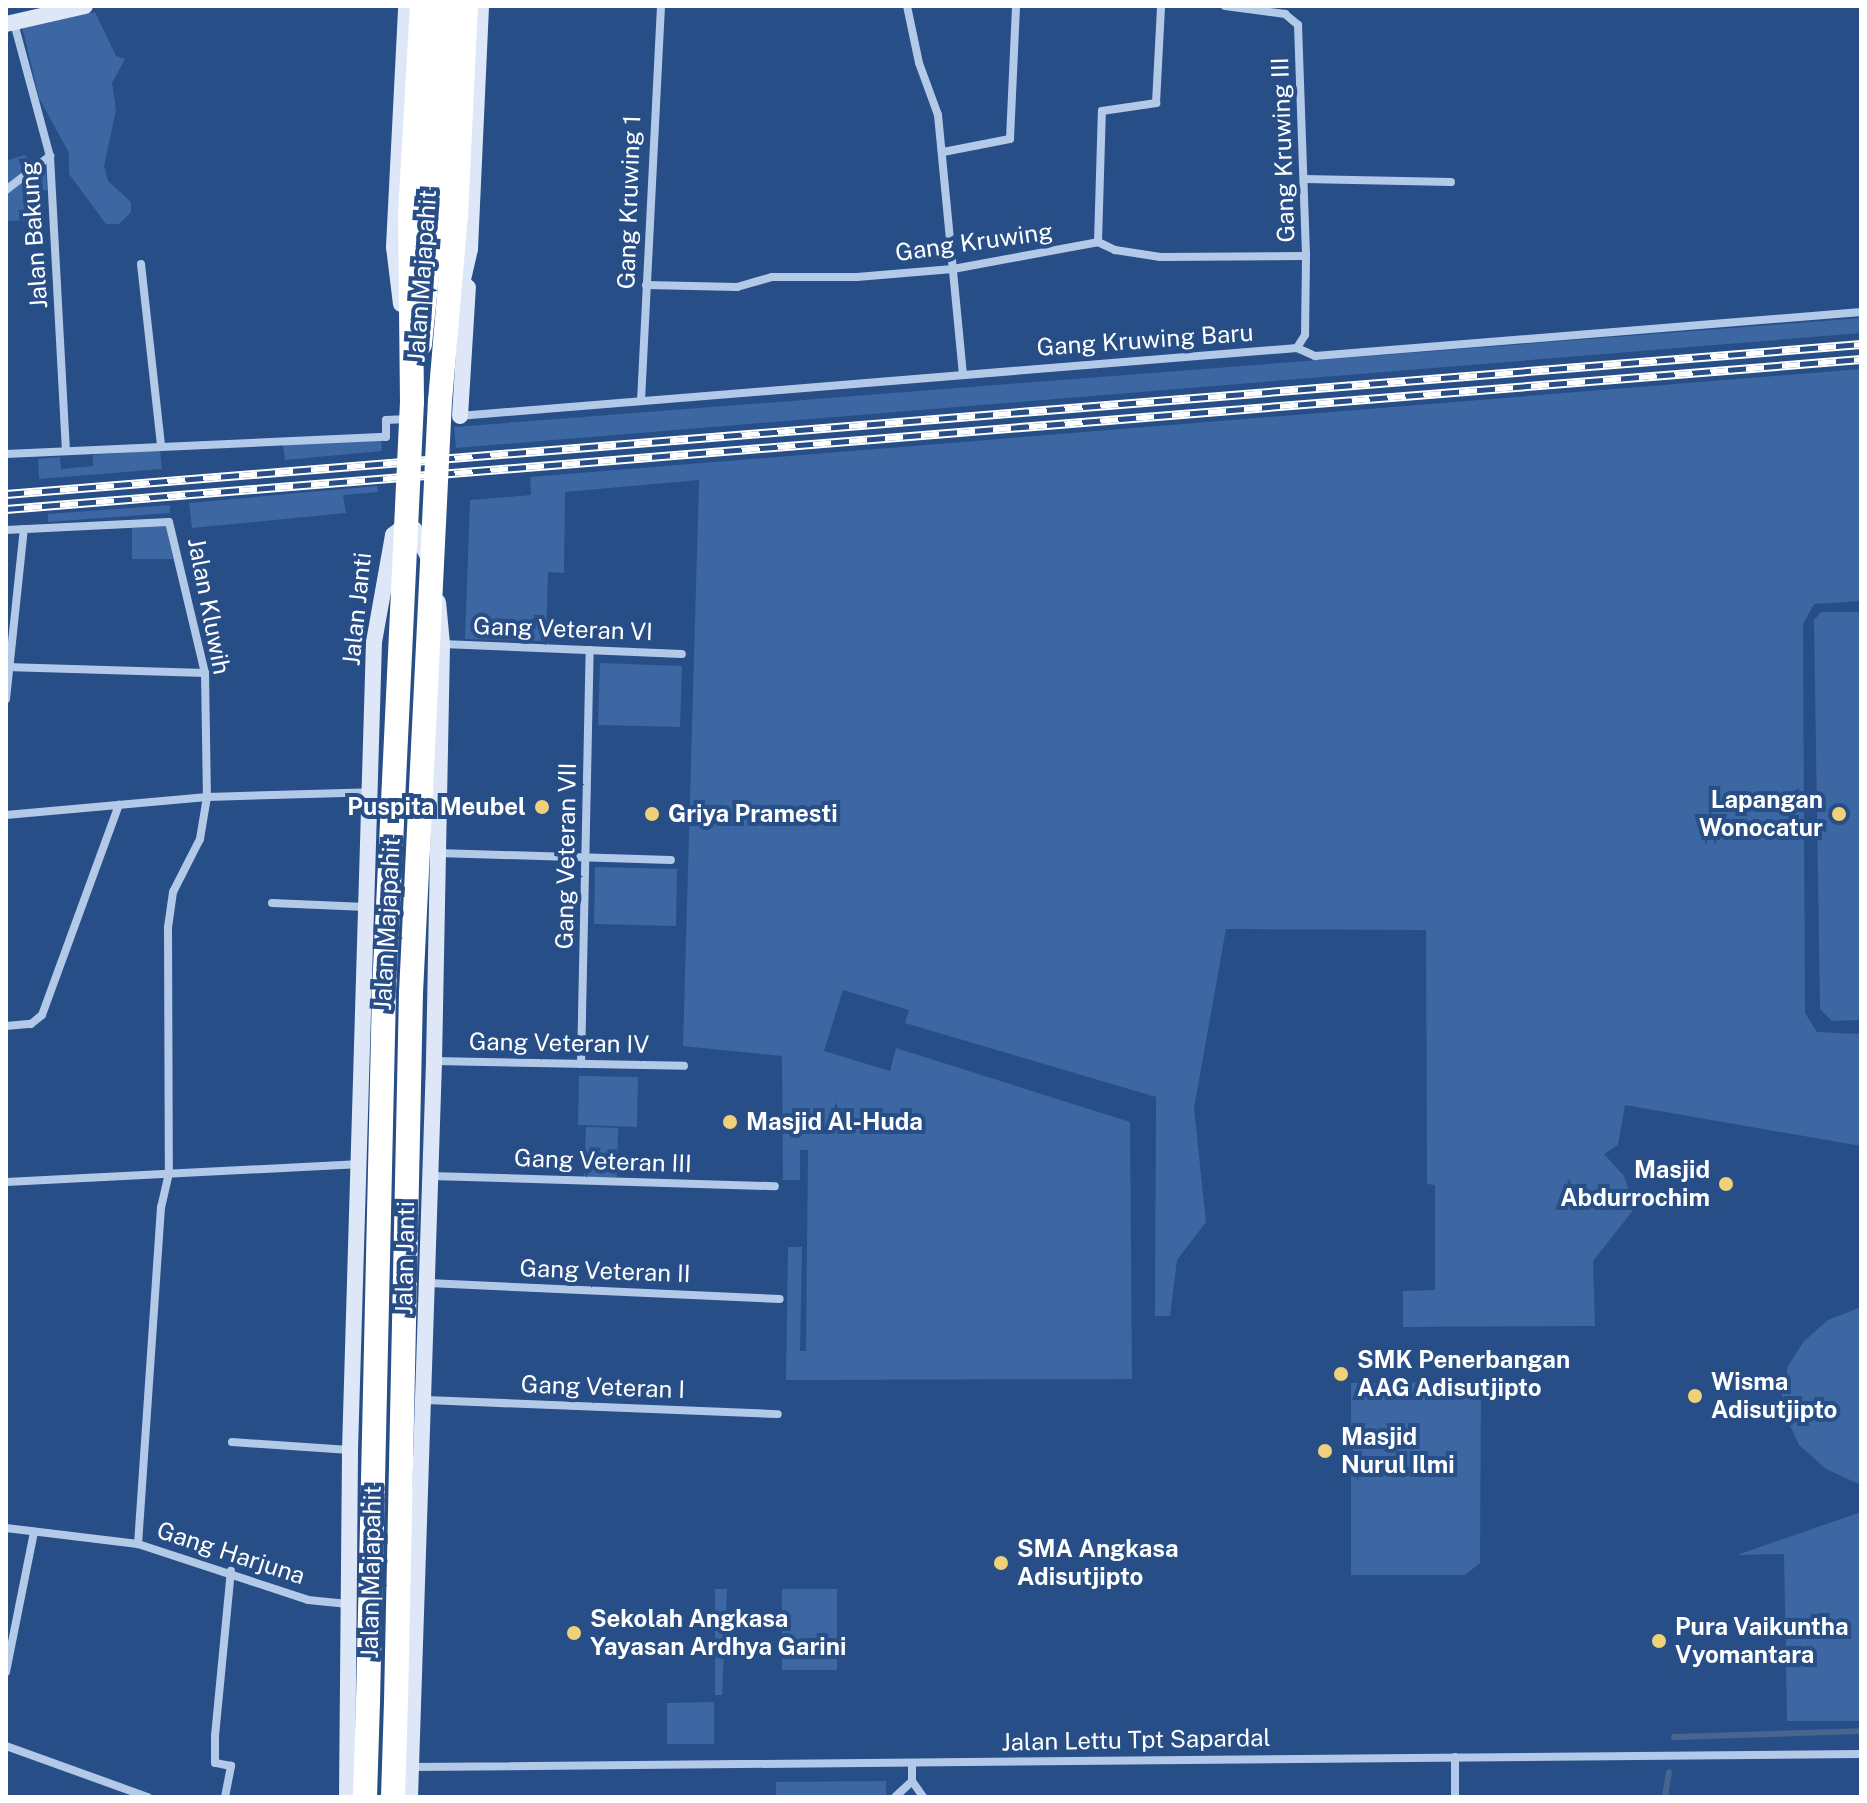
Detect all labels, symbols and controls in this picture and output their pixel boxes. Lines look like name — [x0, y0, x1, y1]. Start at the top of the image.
street label: Gang Kruwing III — [1265, 57, 1301, 243]
street label: Gang Kruwing 1 — [612, 114, 646, 290]
street label: Jalan Bakung — [14, 160, 54, 310]
street label: Jalan Majapahit — [402, 189, 442, 363]
street label: Gang Kruwing — [893, 217, 1055, 267]
street label: Gang Kruwing Baru — [1036, 318, 1254, 362]
street label: Jalan Kluwih — [182, 535, 236, 677]
street label: Jalan Janti — [337, 551, 377, 667]
street label: Gang Veteran VI — [472, 611, 654, 647]
street label: Gang Veteran VII — [550, 762, 582, 950]
place label: Lapangan Wonocatur — [1699, 786, 1823, 842]
place label: Puspita Meubel — [347, 793, 526, 821]
marker: Puspita Meubel — [533, 798, 551, 816]
place label: Griya Pramesti — [668, 800, 838, 828]
marker: Griya Pramesti — [643, 805, 661, 823]
marker: Lapangan Wonocatur — [1830, 805, 1848, 823]
street label: Jalan Majapahit — [368, 837, 406, 1011]
street label: Gang Veteran IV — [468, 1027, 650, 1059]
place label: Masjid Al-Huda — [746, 1108, 923, 1136]
marker: Masjid Al-Huda — [721, 1113, 739, 1131]
street label: Gang Veteran III — [513, 1143, 693, 1179]
place label: Masjid Abdurrochim — [1560, 1156, 1710, 1212]
marker: Masjid Abdurrochim — [1717, 1175, 1735, 1193]
street label: Jalan Janti — [390, 1201, 420, 1315]
street label: Gang Veteran II — [519, 1254, 691, 1288]
place label: SMK Penerbangan AAG Adisutjipto — [1357, 1346, 1570, 1402]
marker: SMK Penerbangan AAG Adisutjipto — [1332, 1365, 1350, 1383]
place label: Wisma Adisutjipto — [1711, 1368, 1837, 1424]
street label: Gang Veteran I — [520, 1370, 686, 1404]
marker: Wisma Adisutjipto — [1686, 1387, 1704, 1405]
place label: Masjid Nurul Ilmi — [1341, 1423, 1455, 1479]
marker: Masjid Nurul Ilmi — [1316, 1442, 1334, 1460]
street label: Jalan Majapahit — [355, 1485, 387, 1659]
street label: Gang Harjuna — [153, 1516, 309, 1590]
place label: SMA Angkasa Adisutjipto — [1017, 1535, 1178, 1591]
marker: SMA Angkasa Adisutjipto — [992, 1554, 1010, 1572]
place label: Sekolah Angkasa Yayasan Ardhya Garini — [590, 1605, 846, 1661]
place label: Pura Vaikuntha Vyomantara — [1675, 1613, 1849, 1669]
marker: Sekolah Angkasa Yayasan Ardhya Garini — [565, 1624, 583, 1642]
marker: Pura Vaikuntha Vyomantara — [1650, 1632, 1668, 1650]
street label: Jalan Lettu Tpt Sapardal — [1001, 1723, 1271, 1757]

